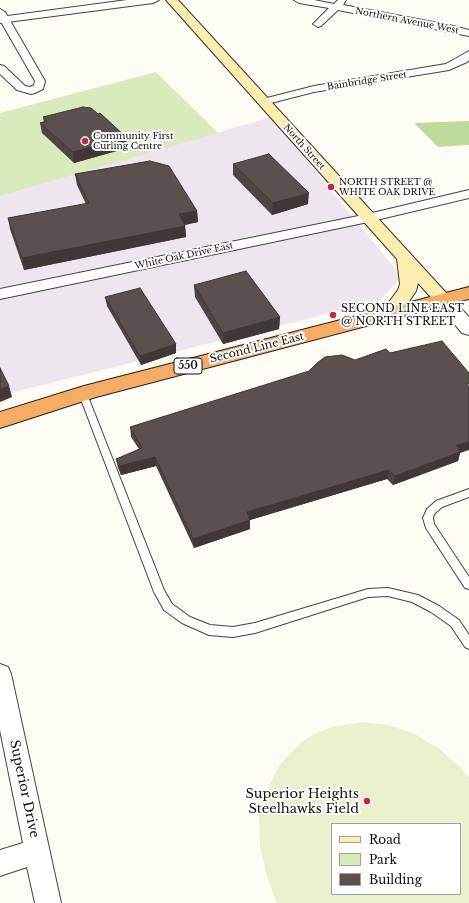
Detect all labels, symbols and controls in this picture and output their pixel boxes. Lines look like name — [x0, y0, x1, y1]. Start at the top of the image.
street label: Northern Avenue West — [354, 6, 460, 36]
street label: Bainbridge Street — [326, 69, 408, 93]
street label: North Street — [281, 122, 327, 172]
place label: Community First Curling Centre — [93, 131, 173, 152]
marker: Community First Curling Centre — [80, 136, 90, 146]
place label: NORTH STREET @ WHITE OAK DRIVE — [339, 177, 435, 198]
marker: NORTH STREET @ WHITE OAK DRIVE — [326, 182, 336, 192]
street label: White Oak Drive East — [134, 240, 234, 272]
place label: SECOND LINE EAST @ NORTH STREET — [341, 302, 464, 328]
marker: SECOND LINE EAST @ NORTH STREET — [328, 310, 338, 320]
street label: Second Line East — [209, 330, 305, 366]
road number: 550 — [174, 358, 202, 374]
street label: Superior Drive — [6, 739, 42, 839]
place label: Superior Heights Steelhawks Field — [245, 786, 359, 817]
marker: Superior Heights Steelhawks Field — [362, 796, 372, 806]
legend — [331, 823, 461, 895]
text: Road — [369, 832, 401, 847]
text: Park — [369, 852, 397, 867]
text: Building — [369, 872, 422, 887]

